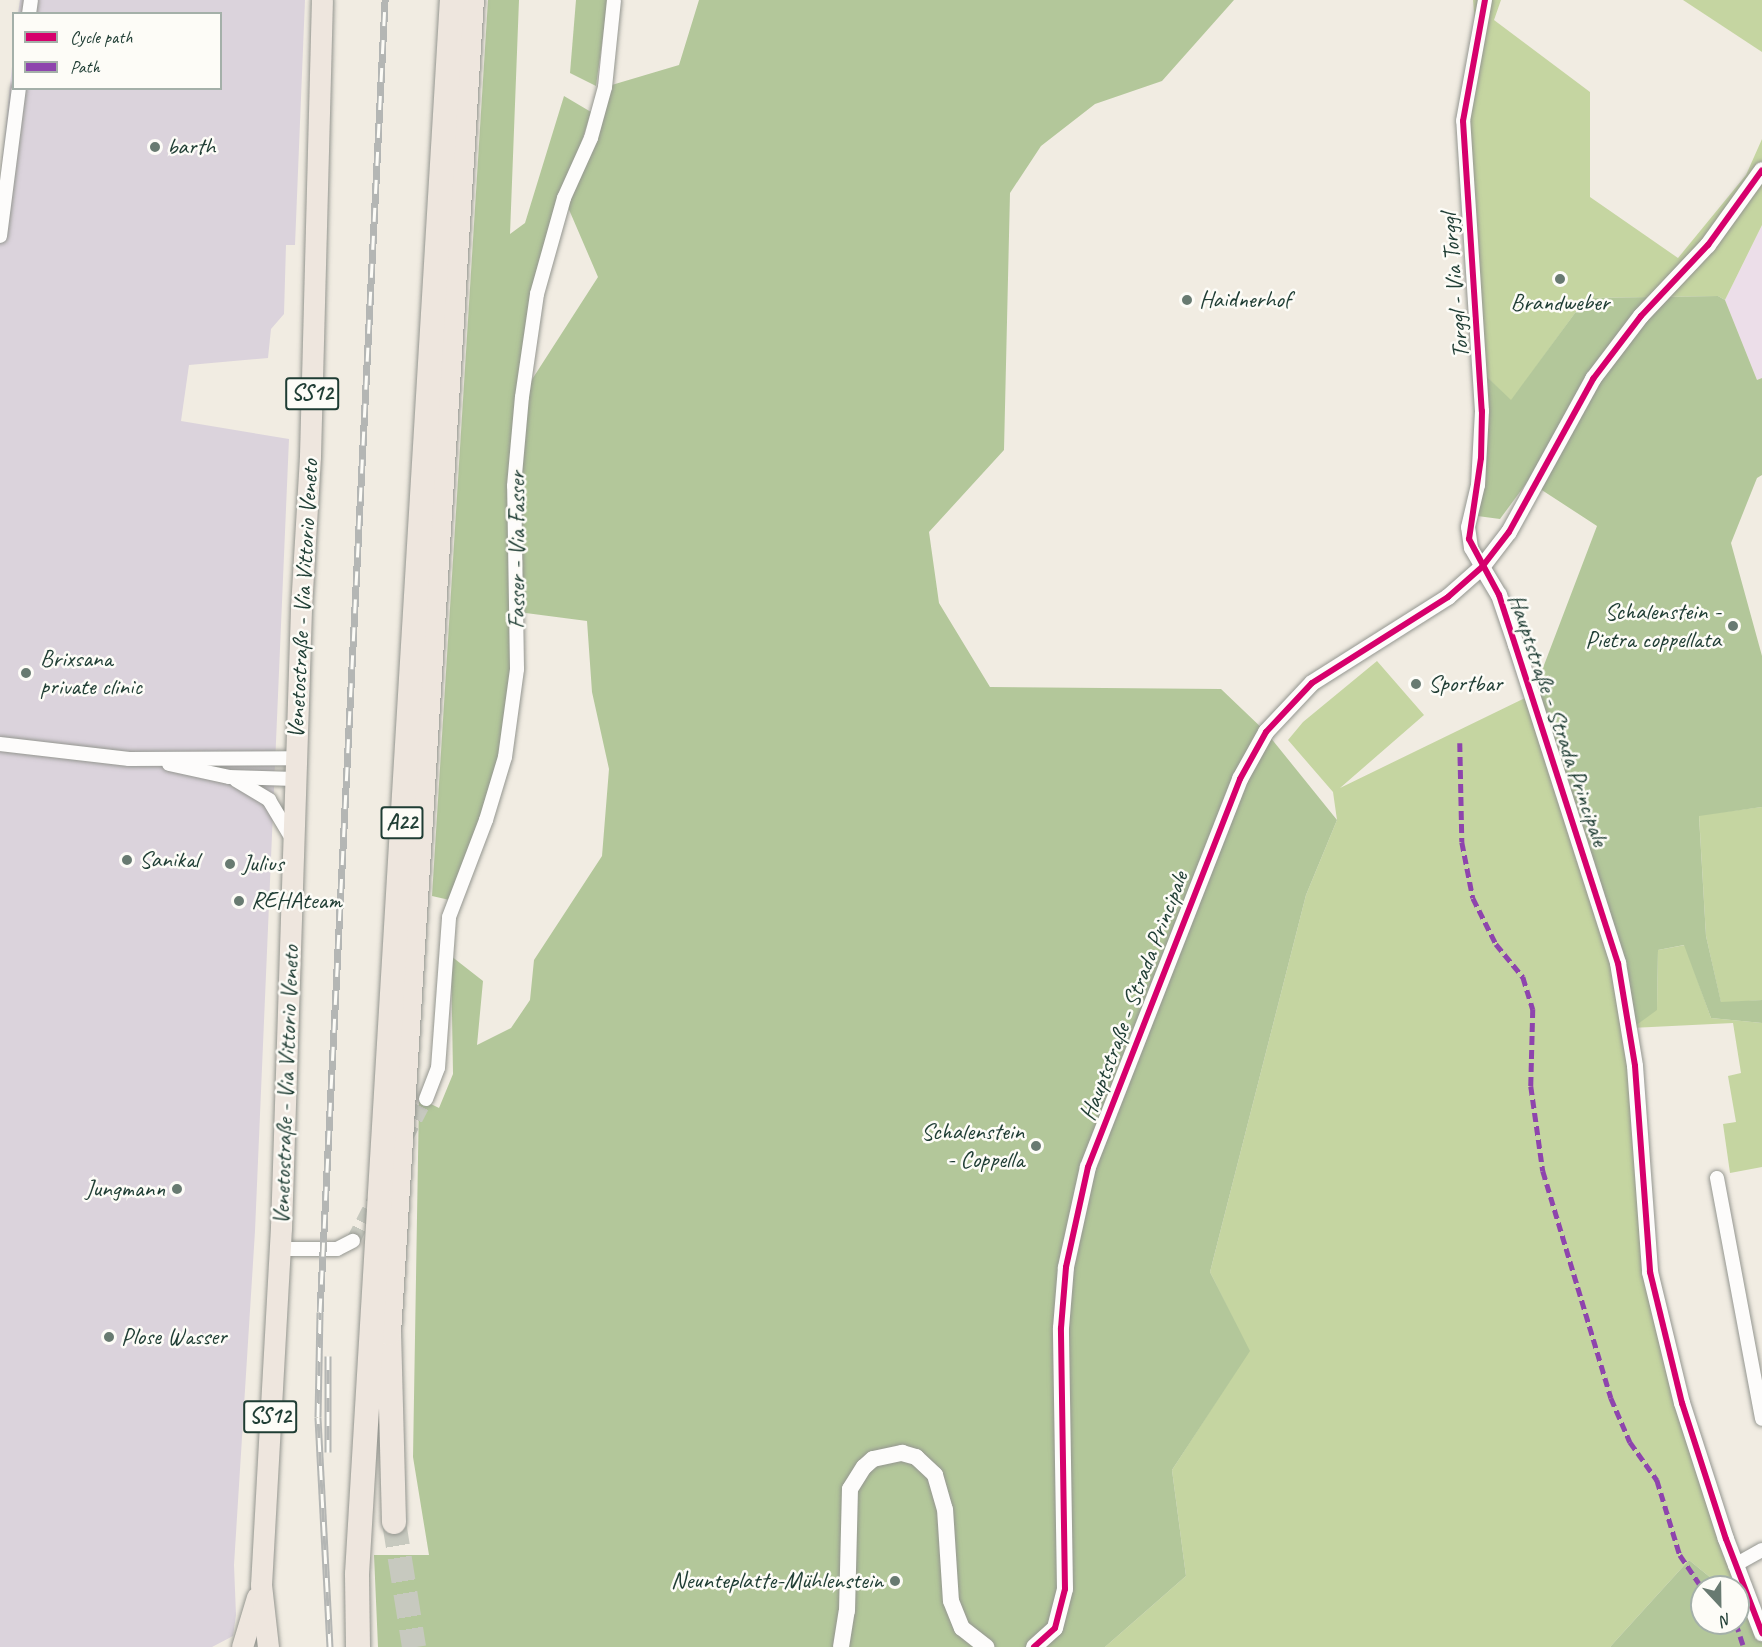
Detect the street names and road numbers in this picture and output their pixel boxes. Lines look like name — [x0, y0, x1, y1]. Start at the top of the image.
street label: Torggl - Via Torggl — [1434, 212, 1476, 360]
road number: SS12 — [285, 375, 339, 413]
street label: Venetostraße - Via Vittorio Veneto — [281, 459, 325, 739]
street label: Fasser - Via Fasser — [503, 471, 531, 629]
street label: Hauptstraße - Strada Principale — [1501, 590, 1615, 850]
road number: A22 — [380, 804, 424, 842]
street label: Hauptstraße - Strada Principale — [1073, 867, 1195, 1125]
street label: Venetostraße - Via Vittorio Veneto — [267, 945, 305, 1225]
road number: SS12 — [243, 1398, 297, 1436]

